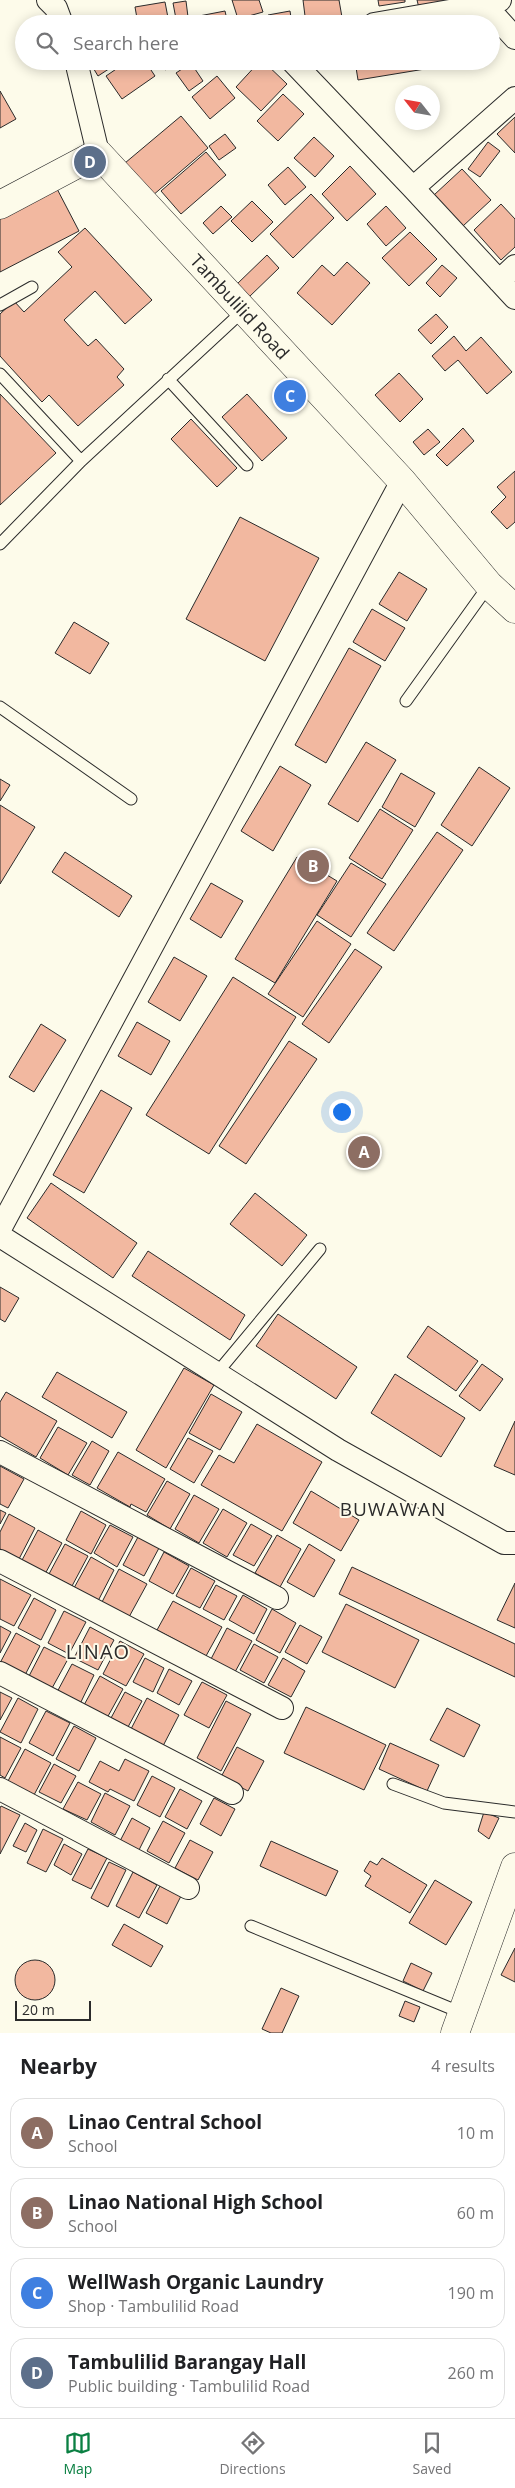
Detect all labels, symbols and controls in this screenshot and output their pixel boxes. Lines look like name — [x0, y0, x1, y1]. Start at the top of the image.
search box — [15, 15, 500, 70]
icon: search — [33, 29, 61, 57]
text: Search here — [73, 30, 179, 56]
north arrow — [395, 85, 440, 130]
pin: D — [74, 143, 106, 181]
street label: Tambulilid Road — [185, 248, 295, 364]
pin: C — [274, 377, 306, 415]
pin: B — [297, 847, 329, 885]
your location — [329, 1099, 355, 1125]
pin: A — [348, 1133, 380, 1171]
district label: BUWAWAN — [340, 1496, 446, 1522]
district label: LINAO — [66, 1638, 130, 1665]
scale bar — [15, 1998, 91, 2021]
text: 20 m — [22, 2000, 55, 2019]
text: Nearby — [20, 2052, 97, 2080]
text: 4 results — [431, 2055, 495, 2077]
text: Linao Central School — [68, 2109, 262, 2135]
text: A — [31, 2122, 43, 2144]
text: 10 m — [457, 2122, 494, 2144]
text: School — [68, 2135, 118, 2157]
text: Linao National High School — [68, 2189, 323, 2215]
text: B — [32, 2202, 42, 2224]
text: 60 m — [457, 2202, 494, 2224]
text: School — [68, 2215, 118, 2237]
text: WellWash Organic Laundry — [68, 2269, 324, 2295]
text: C — [32, 2282, 42, 2304]
text: 190 m — [448, 2282, 494, 2304]
text: Shop · Tambulilid Road — [68, 2295, 239, 2317]
text: Tambulilid Barangay Hall — [68, 2349, 306, 2375]
text: D — [31, 2362, 43, 2384]
text: 260 m — [448, 2362, 494, 2384]
text: Public building · Tambulilid Road — [68, 2375, 310, 2397]
tab: Map — [63, 2429, 92, 2478]
tab: Directions — [219, 2429, 286, 2478]
tab: Saved — [413, 2429, 451, 2478]

